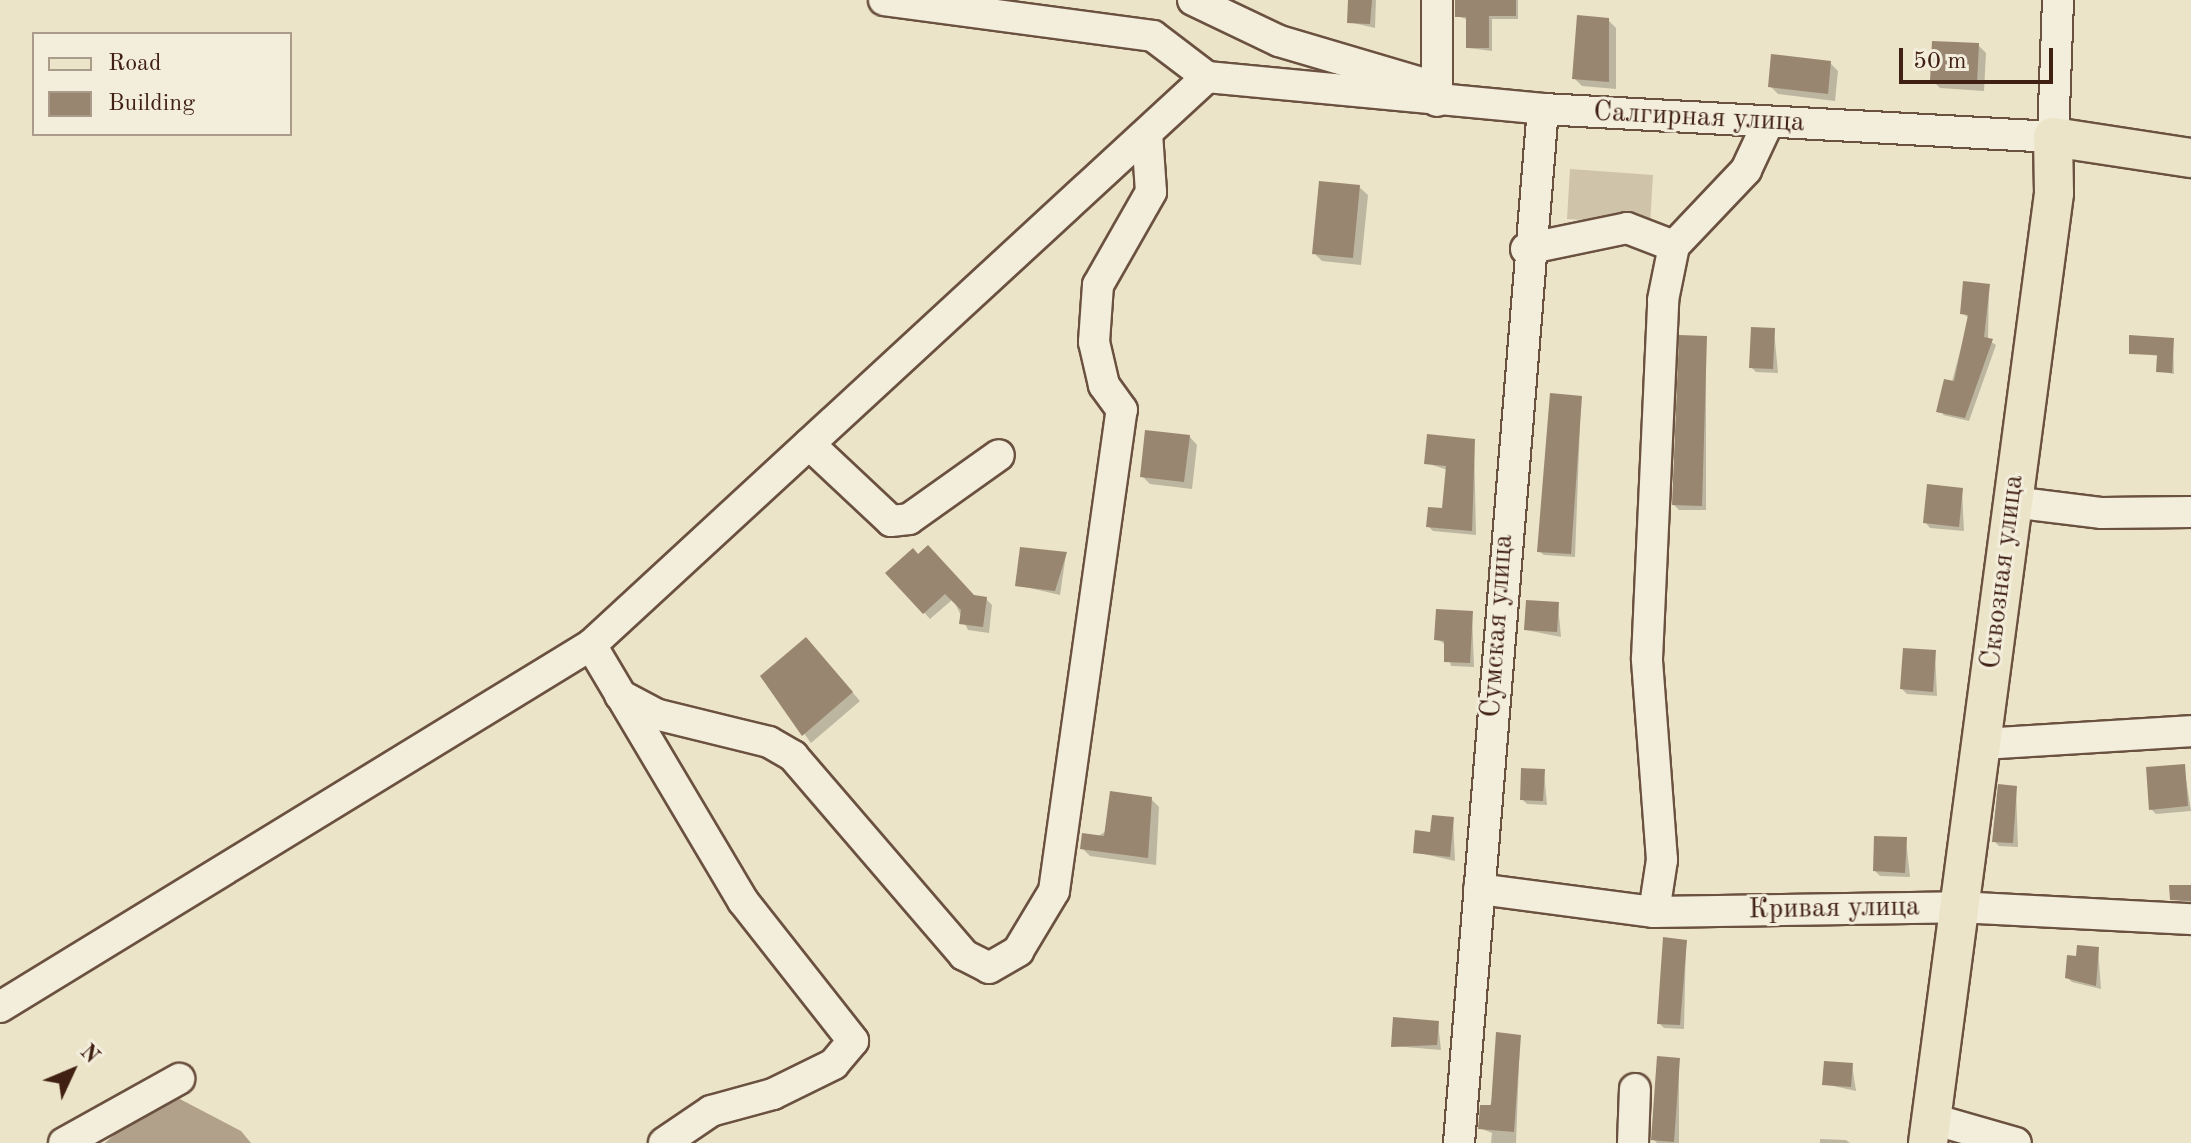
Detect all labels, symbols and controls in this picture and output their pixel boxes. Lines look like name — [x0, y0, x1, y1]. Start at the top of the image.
legend — [32, 32, 292, 136]
scale bar — [1903, 32, 2057, 82]
text: 50 m — [1913, 50, 1967, 74]
text: Road — [108, 52, 161, 76]
text: Building — [108, 92, 195, 116]
street label: Салгирная улица — [1592, 96, 1806, 140]
street label: Сквозная улица — [1974, 473, 2032, 671]
street label: Сумская улица — [1475, 533, 1521, 719]
street label: Кривая улица — [1748, 891, 1920, 927]
north arrow — [32, 1031, 112, 1111]
text: N — [76, 1041, 103, 1068]

